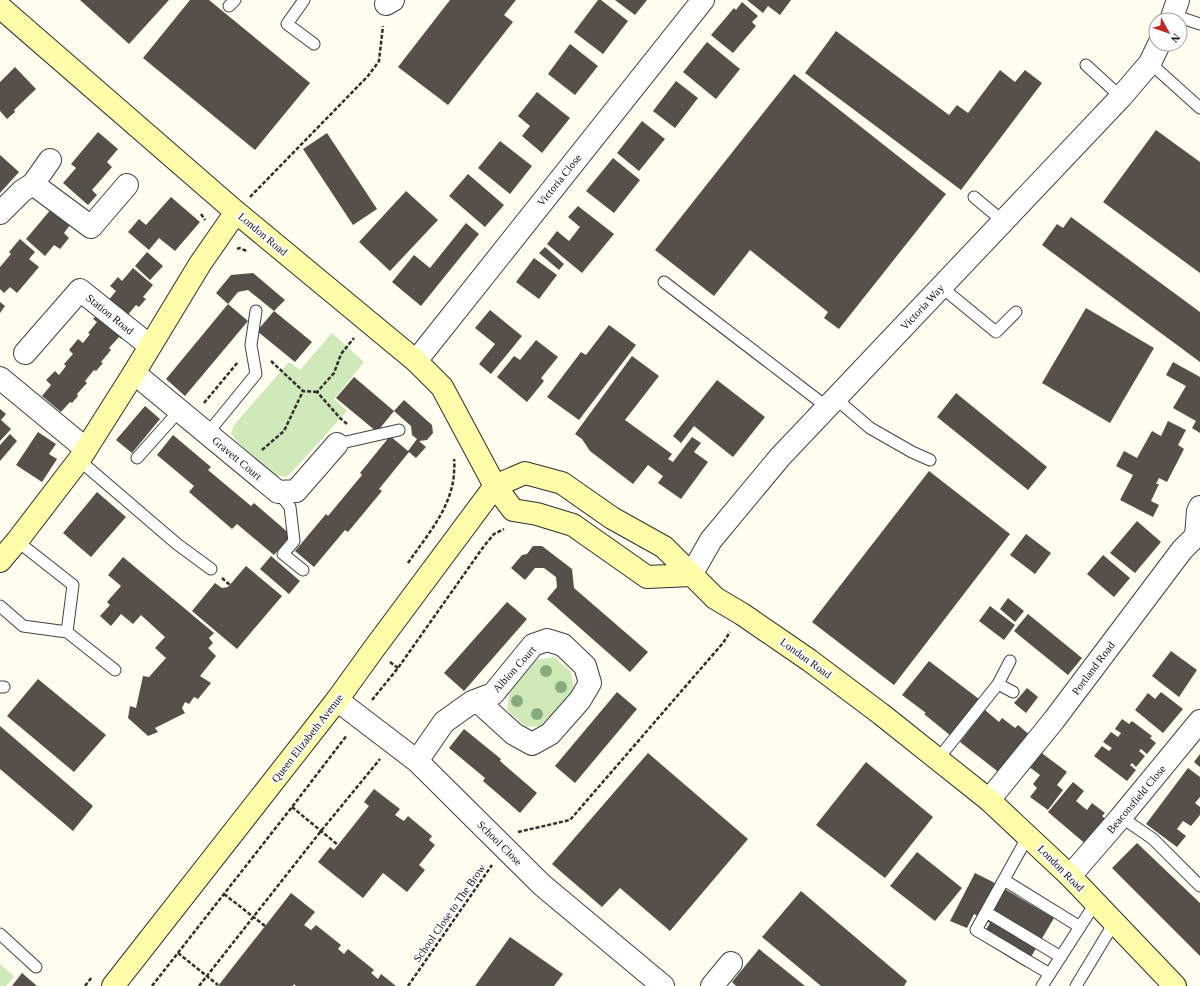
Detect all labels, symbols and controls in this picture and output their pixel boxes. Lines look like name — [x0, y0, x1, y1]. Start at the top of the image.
north arrow — [1148, 12, 1188, 52]
text: N — [1168, 32, 1183, 45]
street label: Victoria Close — [534, 152, 584, 208]
street label: London Road — [236, 210, 290, 258]
street label: Victoria Way — [898, 281, 946, 332]
street label: Station Road — [84, 291, 136, 337]
street label: Gravett Court — [210, 434, 264, 482]
street label: London Road — [778, 635, 834, 681]
street label: Portland Road — [1069, 639, 1117, 697]
street label: Albion Court — [490, 643, 538, 695]
street label: Queen Elizabeth Avenue — [269, 691, 345, 784]
street label: Beaconsfield Close — [1104, 762, 1168, 836]
street label: School Close — [475, 818, 525, 868]
street label: London Road — [1035, 842, 1087, 894]
street label: School Close to The Brow — [411, 862, 487, 964]

